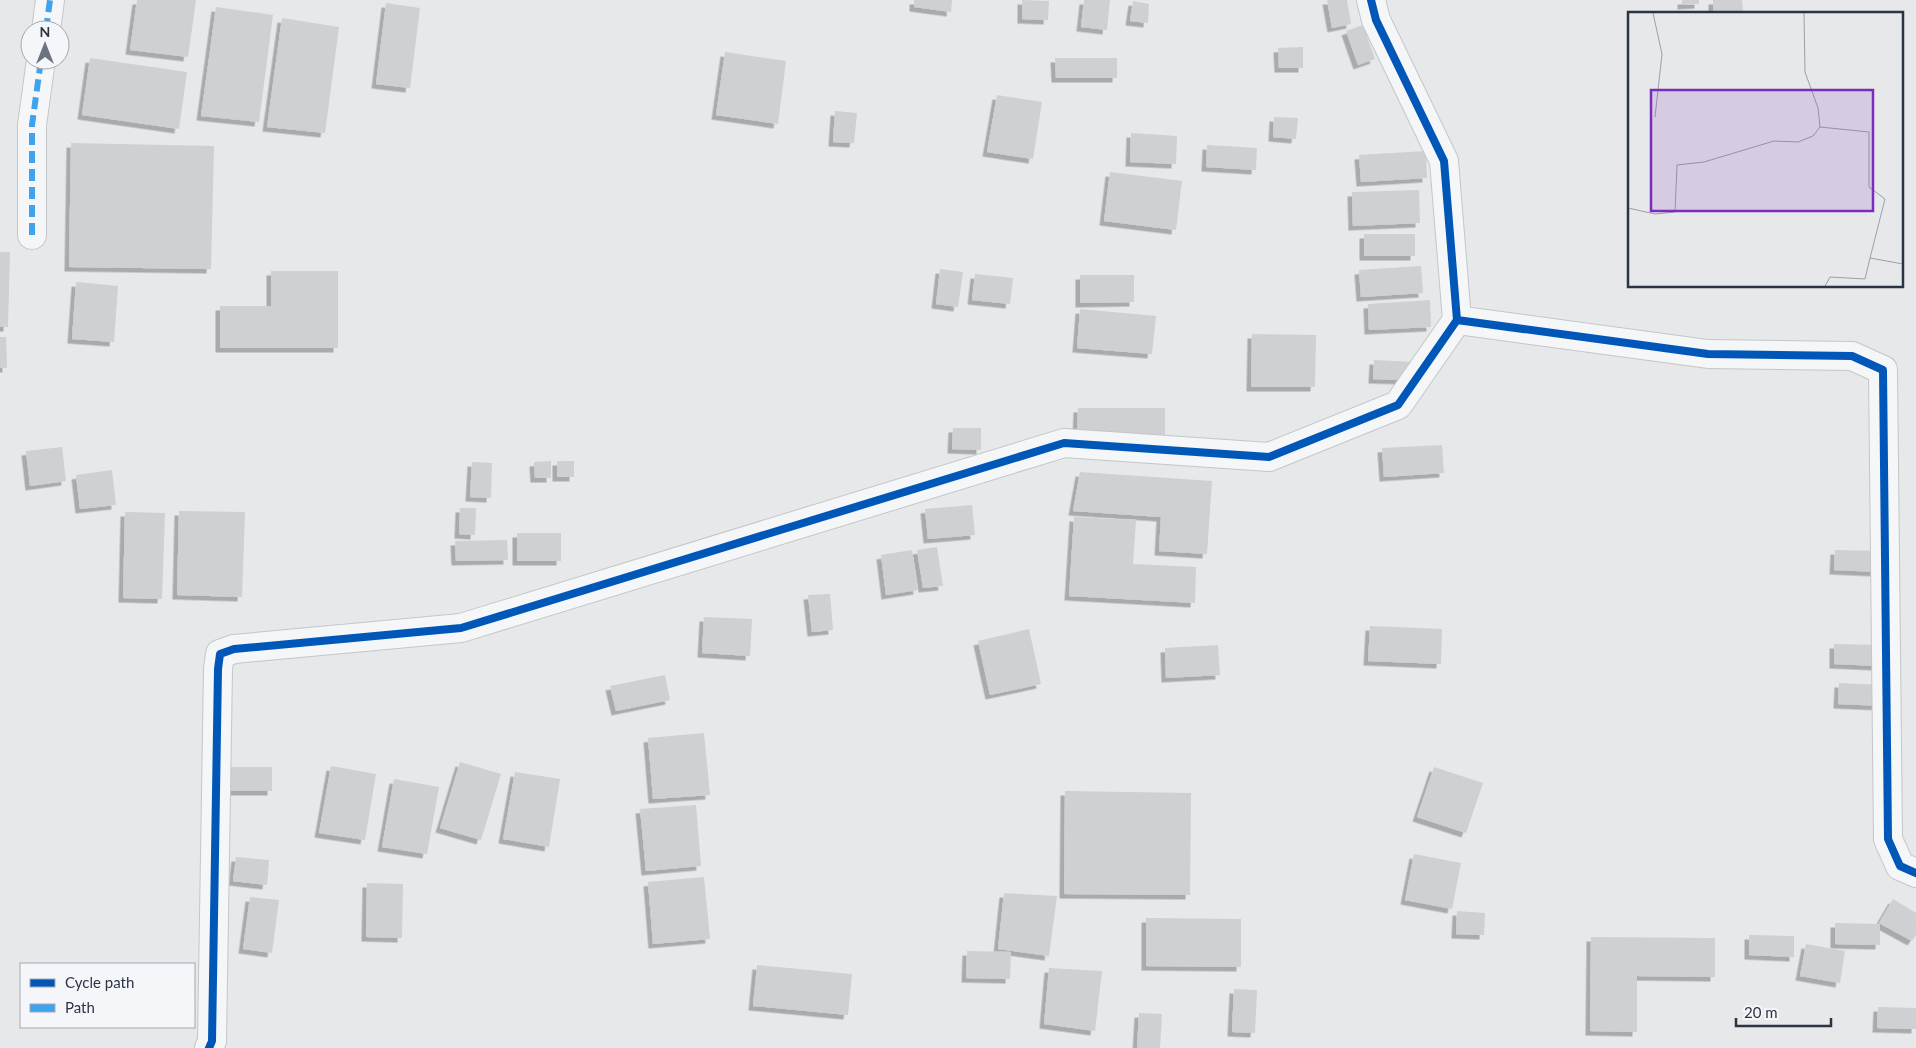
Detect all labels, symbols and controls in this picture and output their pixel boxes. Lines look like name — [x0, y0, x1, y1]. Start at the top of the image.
inset map — [1628, 12, 1904, 288]
north arrow — [20, 20, 70, 70]
text: N — [40, 23, 50, 40]
legend — [20, 963, 195, 1028]
text: Cycle path — [65, 973, 134, 991]
scale bar — [1736, 996, 1831, 1028]
text: Path — [65, 998, 95, 1016]
text: 20 m — [1744, 1003, 1778, 1021]

